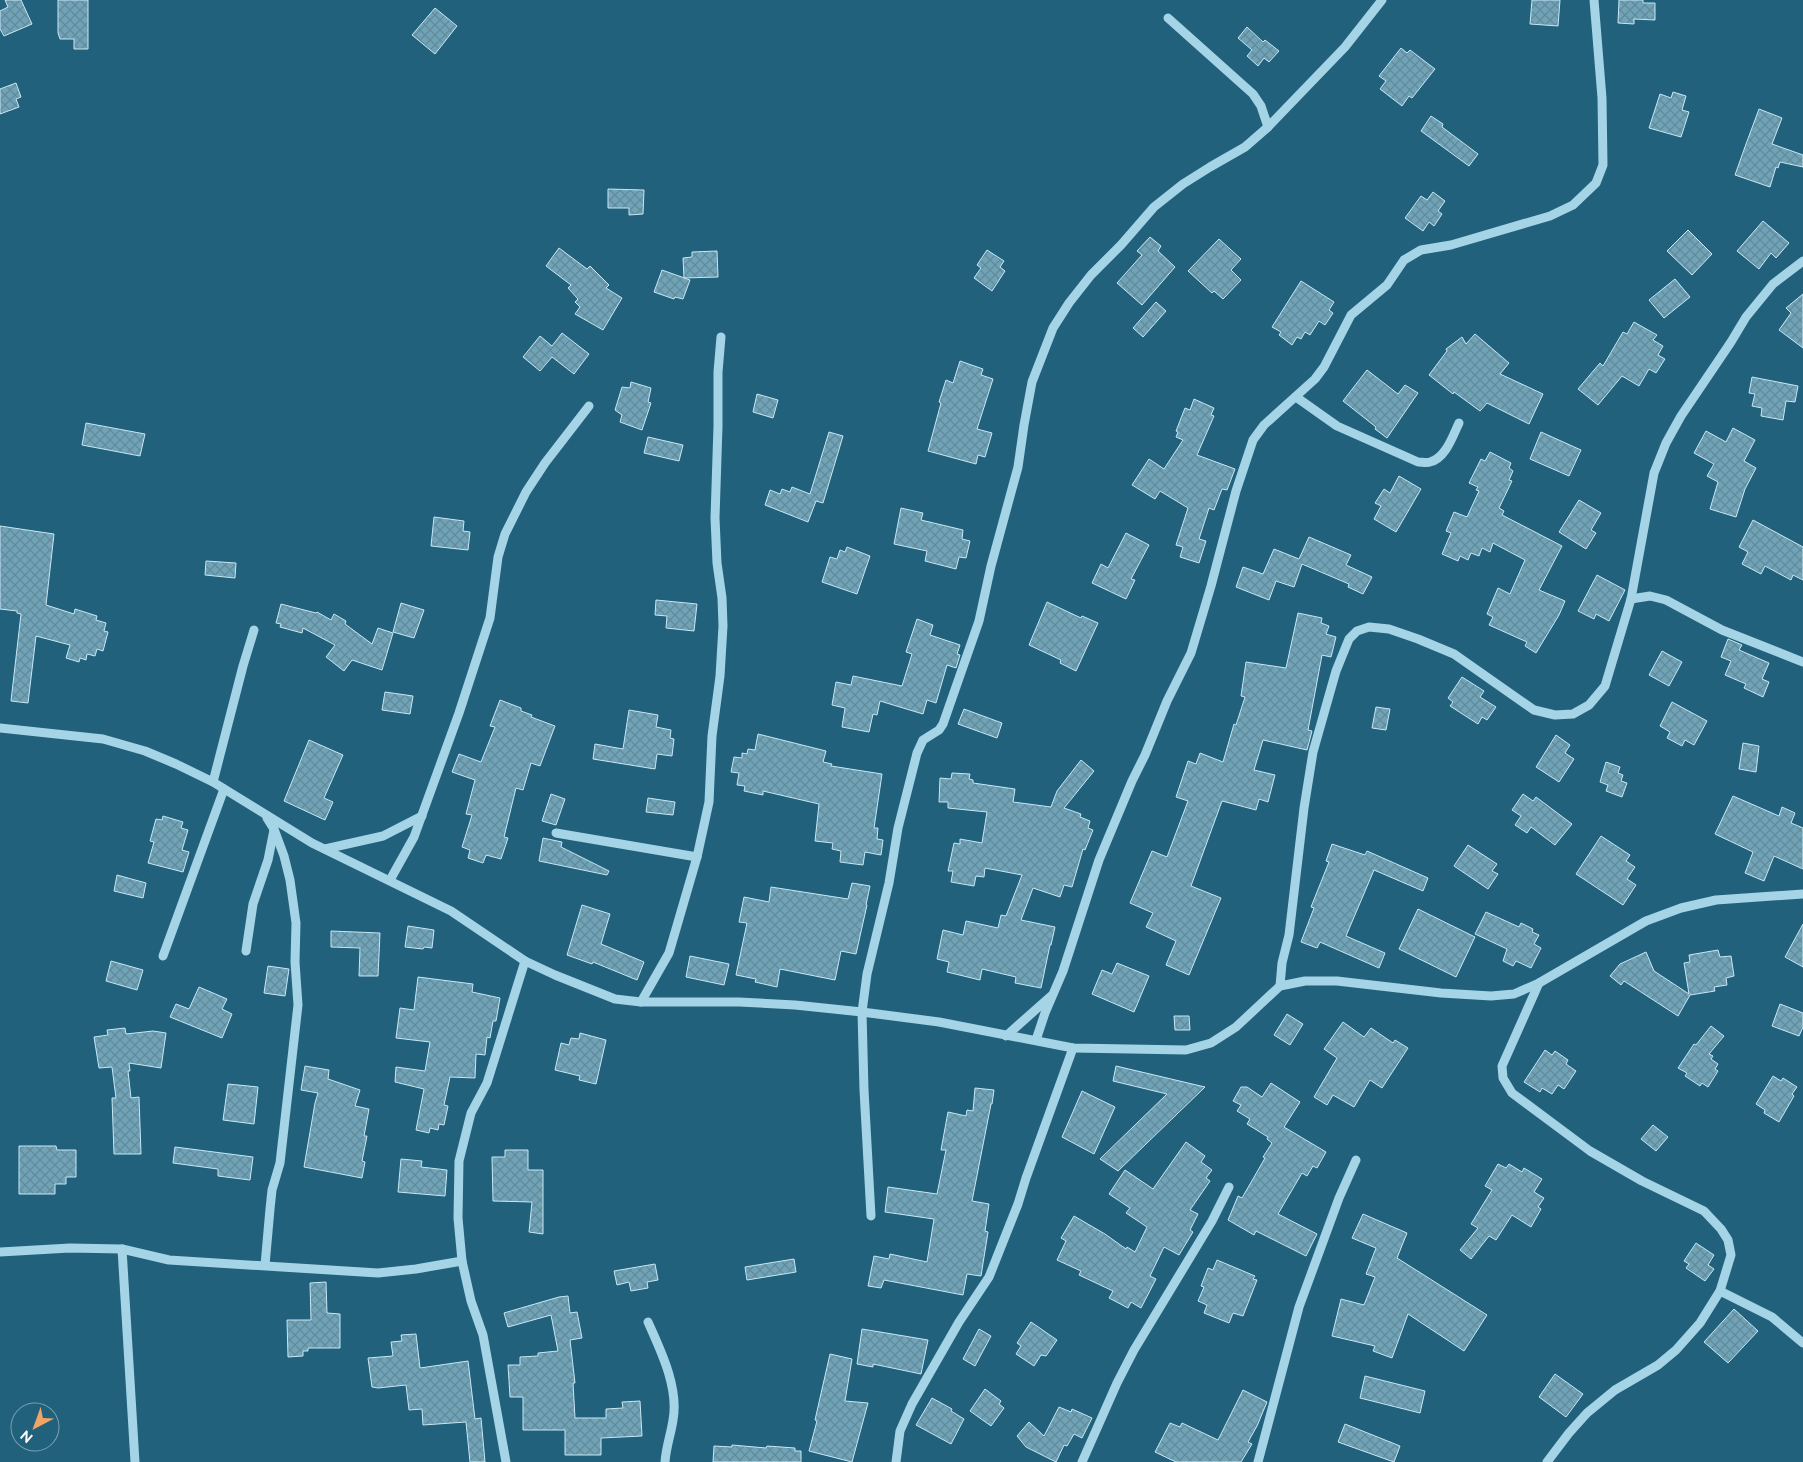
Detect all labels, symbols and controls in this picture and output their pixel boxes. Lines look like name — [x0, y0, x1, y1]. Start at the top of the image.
north arrow — [10, 1402, 60, 1452]
text: N — [17, 1427, 36, 1446]

